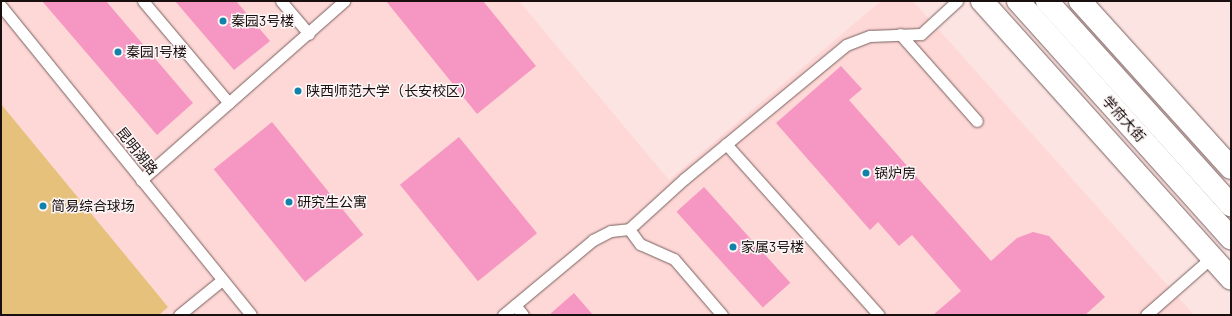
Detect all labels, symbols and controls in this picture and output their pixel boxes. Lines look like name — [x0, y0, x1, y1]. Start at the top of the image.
place label: 秦园3号楼 — [231, 13, 294, 29]
marker: 秦园3号楼 — [218, 16, 228, 26]
place label: 秦园1号楼 — [126, 44, 187, 60]
marker: 秦园1号楼 — [113, 47, 123, 57]
place label: 陕西师范大学（长安校区） — [306, 83, 474, 99]
marker: 陕西师范大学（长安校区） — [293, 86, 303, 96]
street label: 学府大街 — [1099, 93, 1149, 145]
street label: 昆明湖路 — [113, 124, 161, 178]
place label: 锅炉房 — [874, 165, 916, 181]
marker: 锅炉房 — [861, 168, 871, 178]
place label: 研究生公寓 — [297, 194, 367, 210]
marker: 研究生公寓 — [284, 197, 294, 207]
place label: 简易综合球场 — [51, 198, 135, 214]
marker: 简易综合球场 — [38, 201, 48, 211]
place label: 家属3号楼 — [741, 239, 804, 255]
marker: 家属3号楼 — [728, 242, 738, 252]

